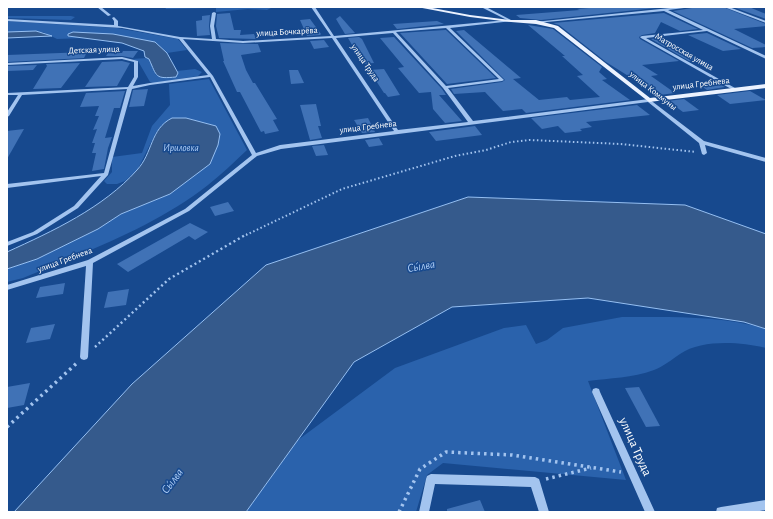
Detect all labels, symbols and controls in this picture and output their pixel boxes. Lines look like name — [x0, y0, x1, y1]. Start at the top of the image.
street label: улица Бочкарёва — [255, 26, 318, 38]
street label: Матросская улица — [653, 32, 715, 72]
street label: улица Труда — [349, 42, 381, 83]
street label: Детская улица — [68, 45, 120, 55]
street label: улица Коммуны — [627, 69, 678, 112]
street label: улица Гребнева — [671, 76, 730, 92]
street label: улица Гребнева — [338, 119, 397, 135]
water label: Ириловка — [163, 143, 199, 154]
street label: улица Гребнева — [36, 246, 93, 274]
water label: Сы́лва — [406, 258, 436, 274]
street label: улица Труда — [616, 415, 654, 478]
water label: Сы́лва — [159, 466, 185, 496]

